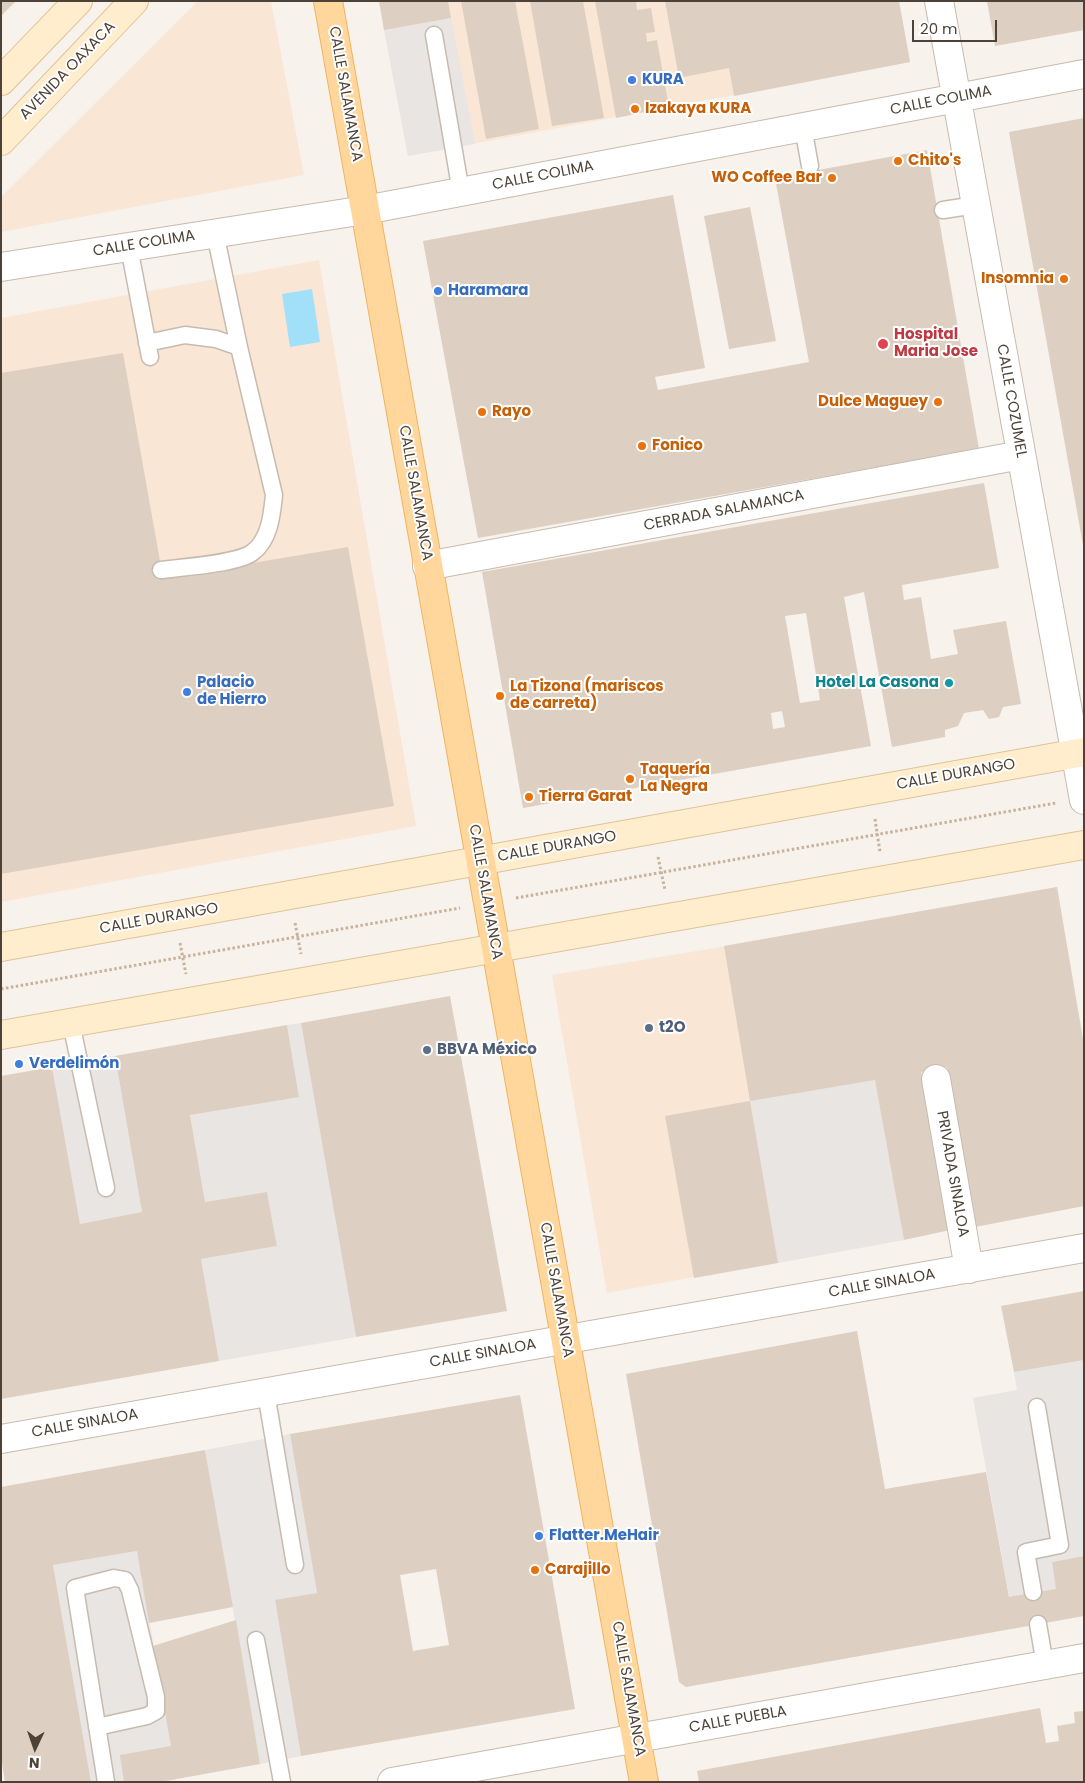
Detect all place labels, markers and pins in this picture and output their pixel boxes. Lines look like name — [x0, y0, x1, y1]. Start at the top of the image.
place label: KURA — [642, 71, 684, 89]
marker: KURA — [626, 74, 638, 86]
place label: Izakaya KURA — [645, 100, 751, 118]
marker: Izakaya KURA — [629, 103, 641, 115]
place label: Chito's — [908, 152, 961, 170]
marker: Chito's — [892, 155, 904, 167]
place label: WO Coffee Bar — [711, 169, 822, 187]
marker: WO Coffee Bar — [826, 172, 838, 184]
place label: Insomnia — [981, 270, 1054, 288]
marker: Insomnia — [1058, 273, 1070, 285]
place label: Haramara — [448, 282, 528, 300]
marker: Haramara — [432, 285, 444, 297]
place label: Hospital Maria Jose — [894, 326, 978, 361]
marker: Hospital Maria Jose — [876, 337, 890, 351]
place label: Dulce Maguey — [818, 393, 928, 411]
marker: Dulce Maguey — [932, 396, 944, 408]
place label: Rayo — [492, 403, 531, 421]
marker: Rayo — [476, 406, 488, 418]
place label: Fonico — [652, 437, 703, 455]
marker: Fonico — [636, 440, 648, 452]
place label: Palacio de Hierro — [197, 674, 267, 709]
place label: Hotel La Casona — [815, 674, 939, 692]
marker: Hotel La Casona — [943, 677, 955, 689]
place label: La Tizona (mariscos de carreta) — [510, 678, 664, 713]
marker: Palacio de Hierro — [181, 686, 193, 698]
marker: La Tizona (mariscos de carreta) — [494, 690, 506, 702]
place label: Taquería La Negra — [640, 761, 710, 796]
marker: Taquería La Negra — [624, 773, 636, 785]
place label: Tierra Garat — [539, 788, 632, 806]
marker: Tierra Garat — [523, 791, 535, 803]
place label: t2O — [659, 1019, 685, 1037]
marker: t2O — [643, 1022, 655, 1034]
place label: BBVA México — [437, 1041, 537, 1059]
marker: BBVA México — [421, 1044, 433, 1056]
place label: Verdelimón — [29, 1055, 119, 1073]
marker: Verdelimón — [13, 1058, 25, 1070]
place label: Flatter.MeHair — [549, 1527, 659, 1545]
marker: Flatter.MeHair — [533, 1530, 545, 1542]
place label: Carajillo — [545, 1561, 610, 1579]
marker: Carajillo — [529, 1564, 541, 1576]

